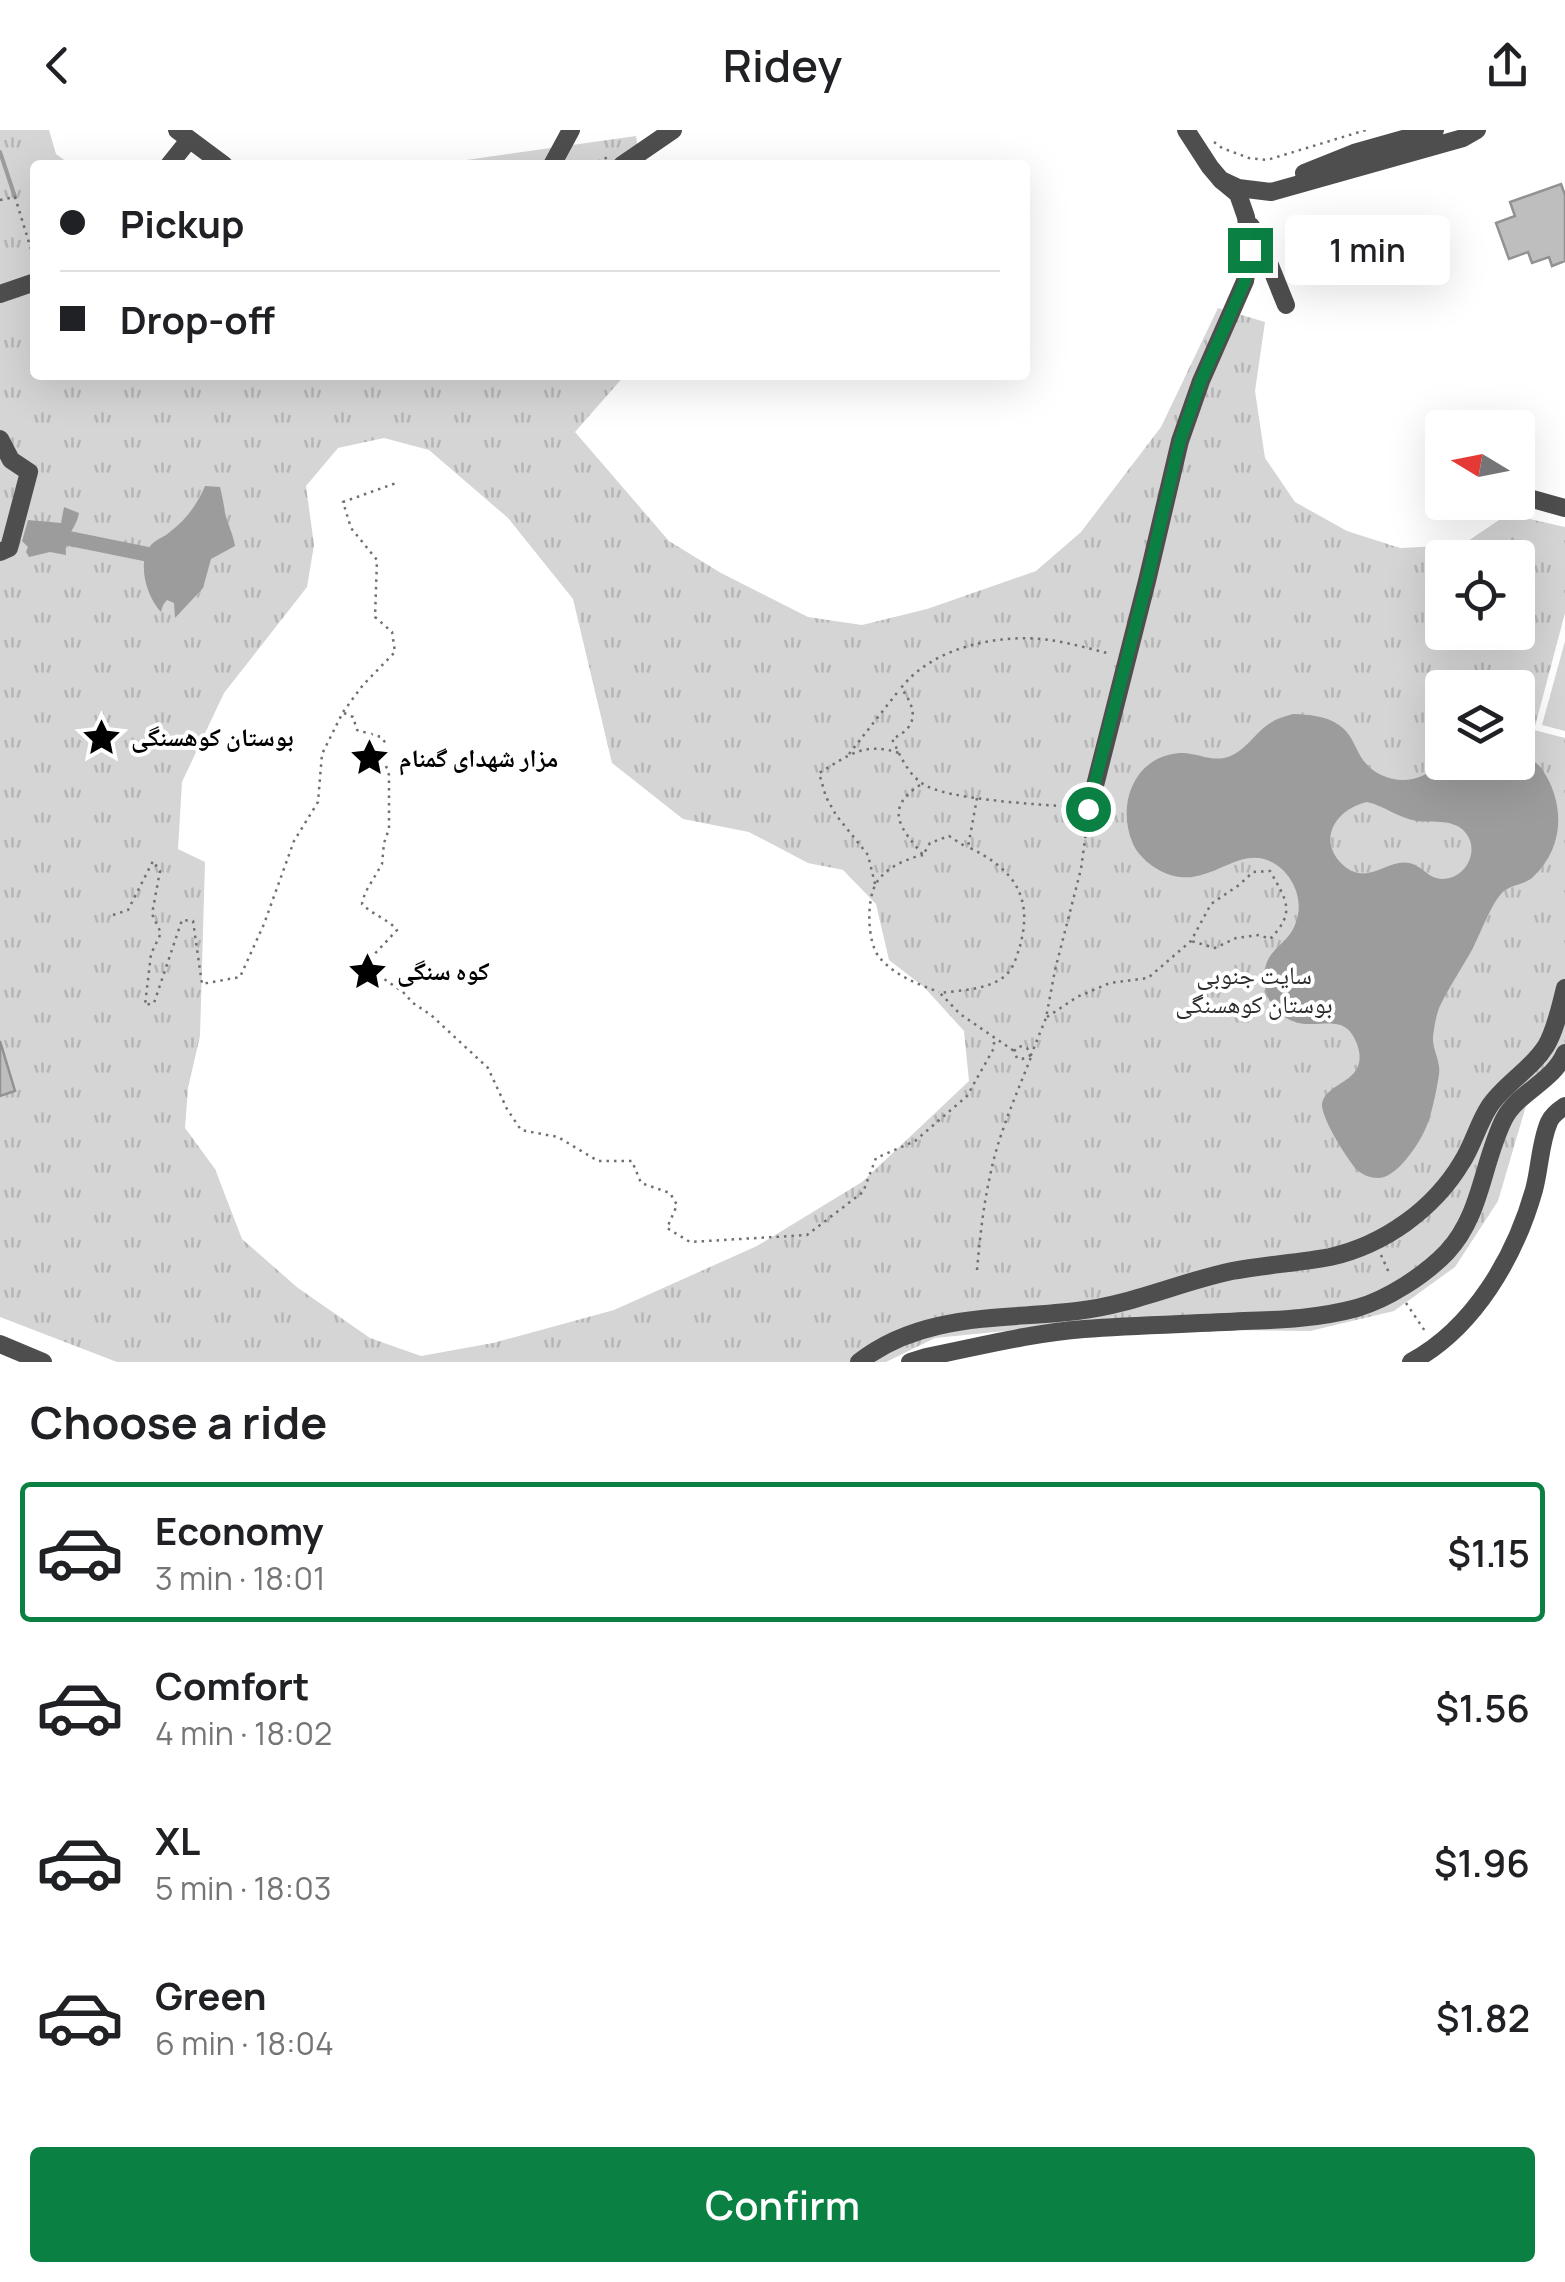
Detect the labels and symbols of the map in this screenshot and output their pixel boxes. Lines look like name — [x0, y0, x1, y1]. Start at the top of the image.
callout: 1 min — [1285, 215, 1450, 285]
route end — [1228, 228, 1273, 273]
north arrow — [1425, 410, 1535, 520]
place icon: بوستان کوهسنگی — [80, 716, 122, 758]
place label: بوستان کوهسنگی — [131, 719, 294, 754]
place icon: مزار شهدای گمنام — [348, 737, 390, 779]
place label: مزار شهدای گمنام — [399, 740, 558, 776]
route start — [1066, 787, 1111, 832]
place icon: کوه سنگی — [346, 950, 388, 992]
place label: کوه سنگی — [397, 953, 490, 988]
park label: سایت جنوبی بوستان کوهسنگی — [1175, 957, 1333, 1021]

